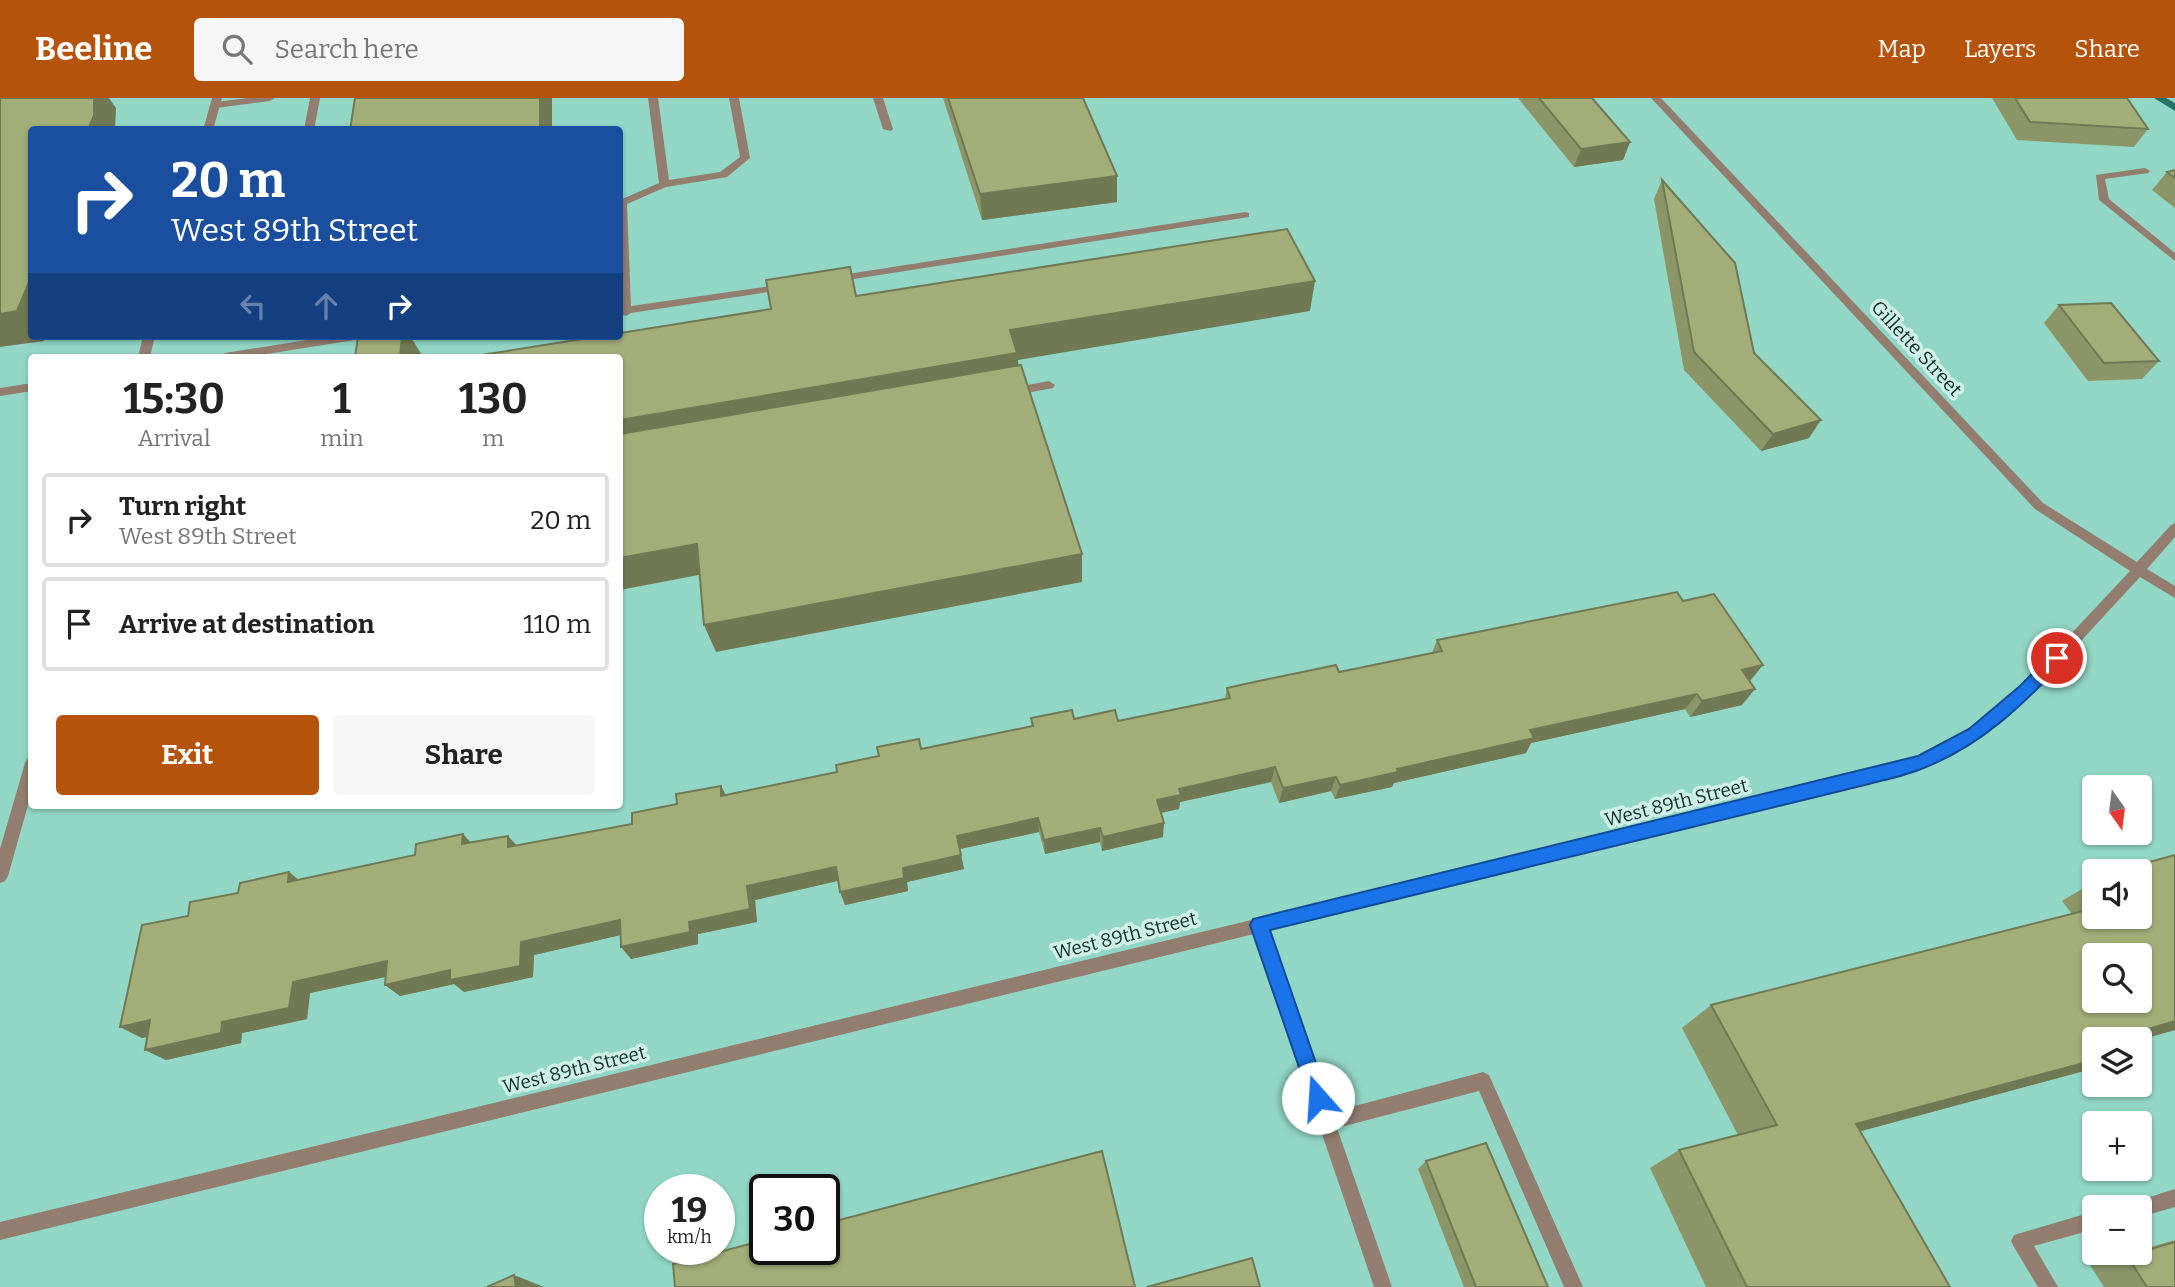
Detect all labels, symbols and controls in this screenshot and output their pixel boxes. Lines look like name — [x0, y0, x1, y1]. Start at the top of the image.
search box — [194, 18, 684, 81]
text: Beeline — [35, 29, 152, 69]
icon: search — [218, 30, 256, 68]
text: Search here — [274, 34, 419, 65]
text: Map — [1878, 35, 1926, 63]
text: Layers — [1964, 35, 2036, 63]
text: Share — [2074, 35, 2140, 63]
text: 20 m — [171, 151, 285, 210]
icon: right — [56, 154, 147, 245]
text: West 89th Street — [171, 211, 418, 249]
icon: left — [234, 287, 272, 325]
icon: ahead — [307, 287, 345, 325]
icon: right — [380, 287, 418, 325]
street label: Gillette Street — [1866, 296, 1967, 401]
text: 15:30 — [123, 374, 225, 424]
text: 1 — [333, 374, 351, 424]
text: 130 — [459, 374, 528, 424]
text: Arrival — [138, 424, 211, 452]
text: min — [320, 424, 364, 452]
text: m — [482, 424, 504, 452]
text: Turn right — [119, 491, 246, 522]
icon: right — [60, 501, 98, 539]
text: 20 m — [530, 505, 591, 536]
text: West 89th Street — [119, 522, 297, 550]
icon: arrive — [60, 605, 98, 643]
text: Arrive at destination — [119, 609, 374, 640]
text: 110 m — [523, 609, 591, 640]
pin — [2027, 628, 2087, 688]
icon: arrive — [2038, 639, 2076, 677]
button: Exit — [56, 715, 319, 795]
button: Share — [333, 715, 595, 795]
street label: West 89th Street — [1602, 774, 1750, 831]
north arrow — [2082, 775, 2152, 845]
map controls — [2082, 775, 2152, 1265]
button: sound — [2082, 859, 2152, 929]
street label: West 89th Street — [1051, 907, 1199, 964]
button: search — [2082, 943, 2152, 1013]
button: layers — [2082, 1027, 2152, 1097]
street label: West 89th Street — [500, 1041, 648, 1098]
position arrow — [1281, 1061, 1355, 1135]
button: + — [2082, 1111, 2152, 1181]
speed limit sign: 30 — [749, 1174, 840, 1265]
text: 19 — [672, 1189, 707, 1231]
button: − — [2082, 1195, 2152, 1265]
text: km/h — [667, 1226, 712, 1248]

